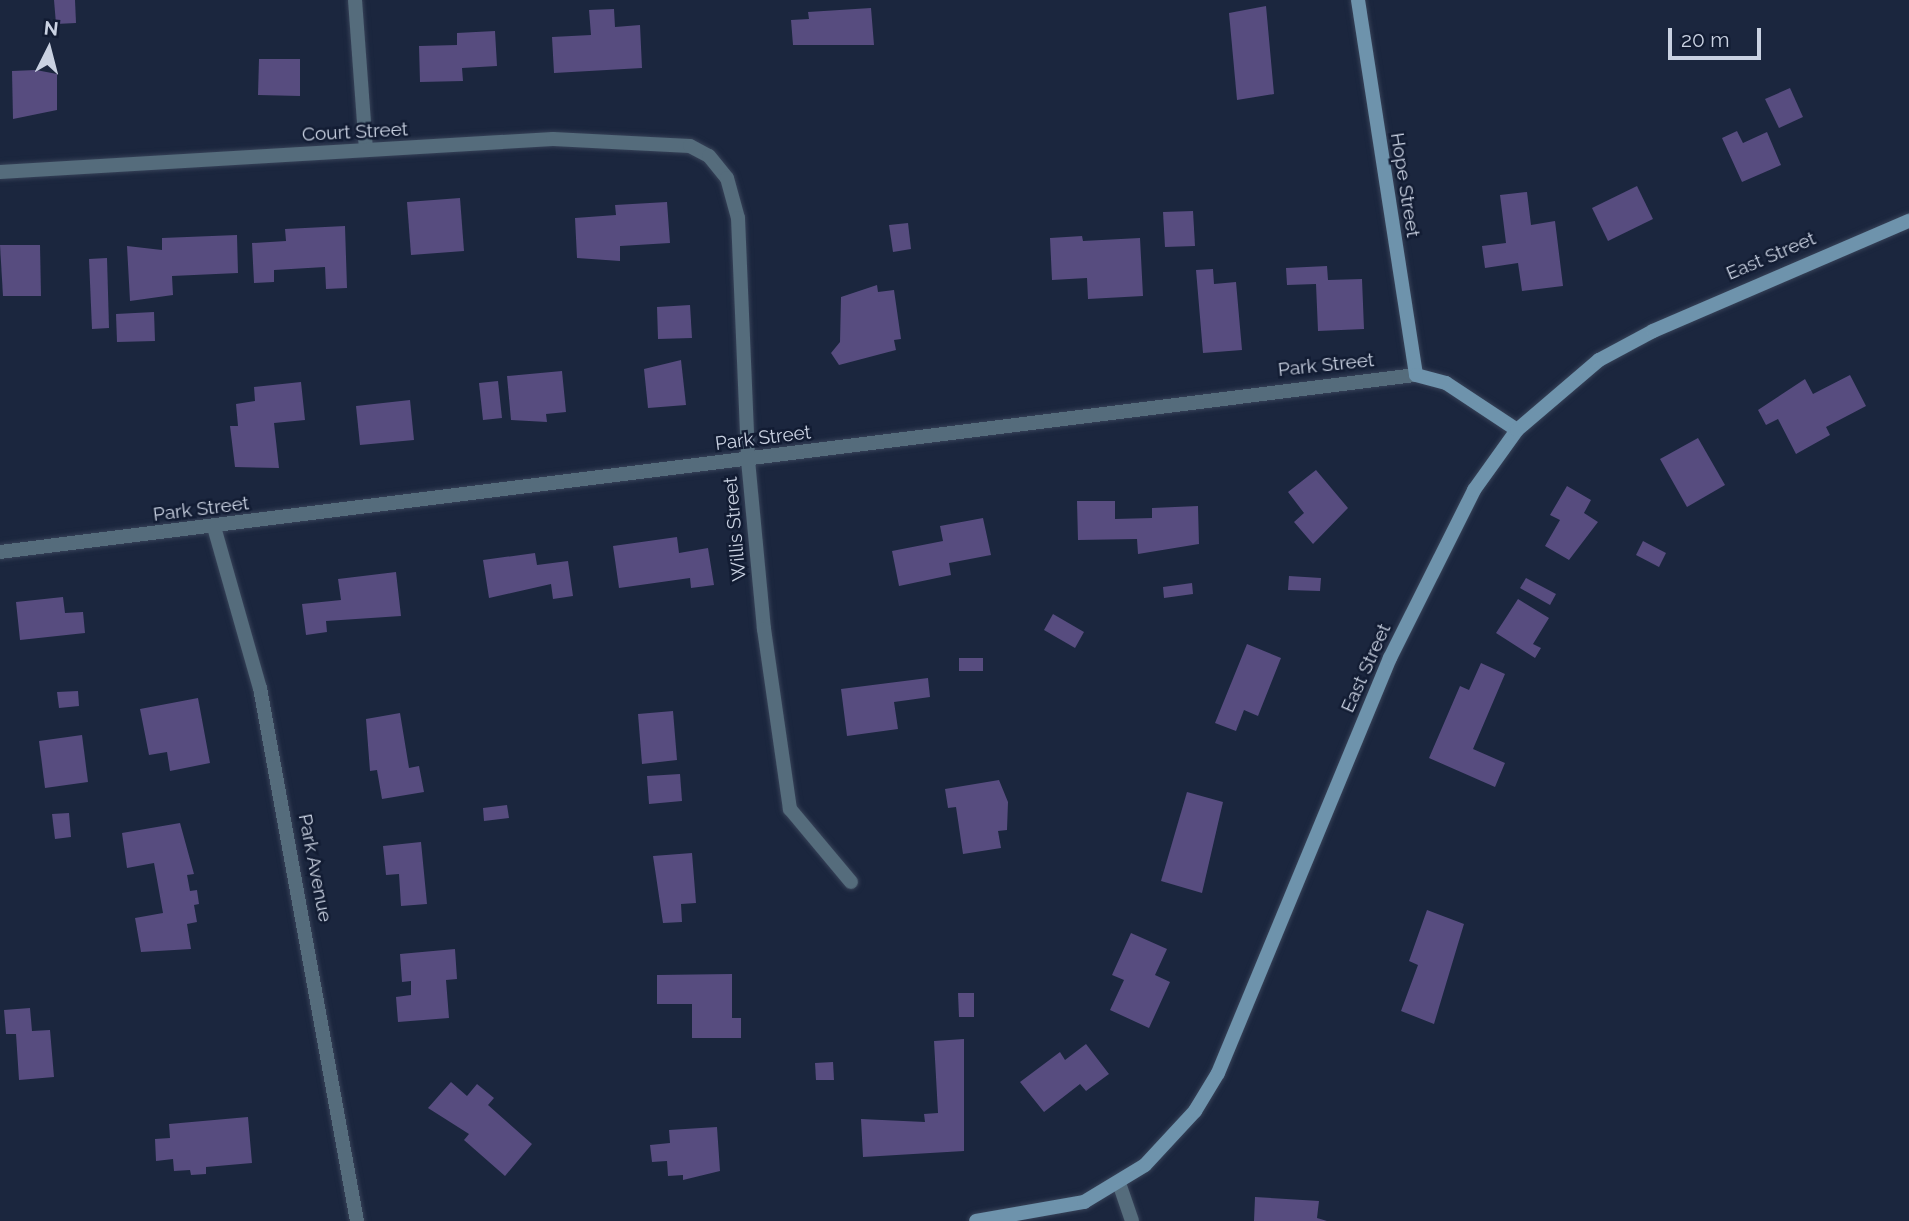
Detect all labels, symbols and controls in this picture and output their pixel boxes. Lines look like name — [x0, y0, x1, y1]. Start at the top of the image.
north arrow — [14, 14, 84, 84]
scale bar — [1671, 14, 1764, 58]
text: N — [43, 16, 60, 40]
text: 20 m — [1681, 27, 1729, 52]
street label: Court Street — [301, 118, 409, 146]
street label: Hope Street — [1385, 131, 1425, 239]
street label: East Street — [1723, 227, 1819, 285]
street label: Park Street — [1277, 349, 1375, 381]
street label: Park Street — [714, 421, 812, 455]
street label: Willis Street — [719, 476, 751, 582]
street label: Park Street — [152, 492, 250, 526]
street label: East Street — [1336, 620, 1396, 716]
street label: Park Avenue — [293, 812, 337, 924]

